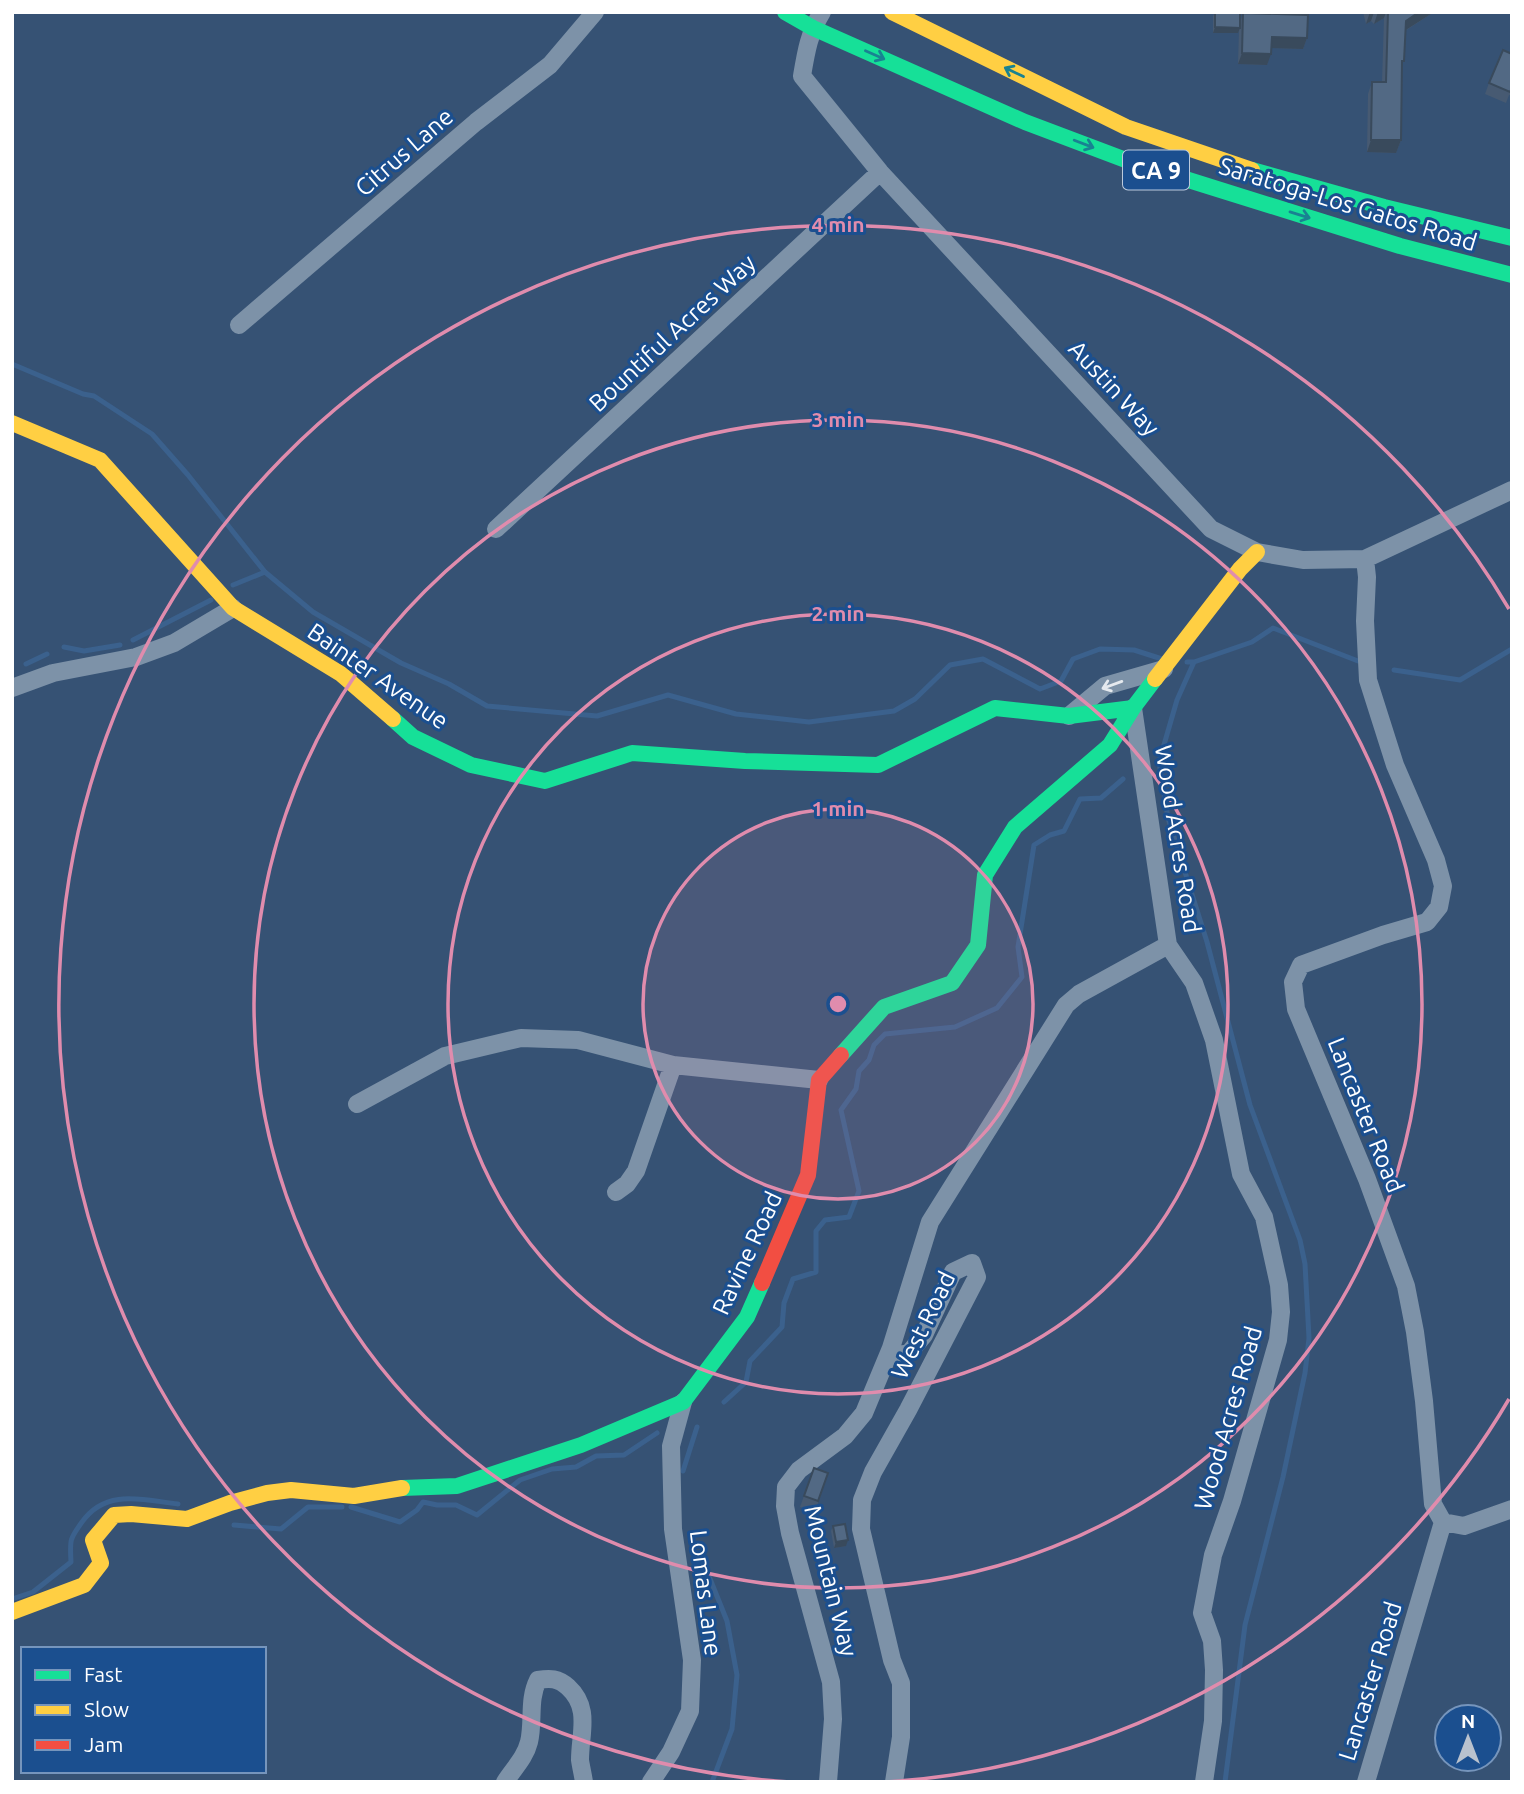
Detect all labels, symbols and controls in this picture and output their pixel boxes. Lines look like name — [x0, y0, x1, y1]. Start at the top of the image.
one-way arrow — [864, 49, 885, 62]
one-way arrow — [1004, 65, 1025, 79]
street label: Citrus Lane — [350, 102, 458, 202]
one-way arrow — [1073, 139, 1095, 152]
road number: CA 9 — [1123, 150, 1189, 190]
street label: Saratoga-Los Gatos Road — [1216, 152, 1480, 256]
one-way arrow — [1289, 210, 1311, 223]
text: 4 min — [811, 212, 865, 236]
street label: Bountiful Acres Way — [583, 249, 761, 417]
street label: Austin Way — [1063, 335, 1165, 441]
text: 3 min — [811, 407, 865, 431]
text: 2 min — [811, 601, 865, 625]
street label: Bainter Avenue — [303, 618, 453, 734]
one-way arrow — [1102, 680, 1124, 692]
street label: Wood Acres Road — [1150, 743, 1206, 935]
text: 1 min — [811, 796, 865, 820]
centre of rings — [826, 992, 850, 1016]
street label: Lancaster Road — [1323, 1034, 1409, 1196]
street label: Ravine Road — [707, 1187, 787, 1319]
street label: West Road — [885, 1267, 961, 1383]
street label: Wood Acres Road — [1189, 1323, 1267, 1513]
street label: Mountain Way — [799, 1503, 863, 1660]
street label: Lomas Lane — [685, 1528, 727, 1658]
street label: Lancaster Road — [1333, 1598, 1407, 1764]
legend — [21, 1647, 266, 1773]
text: Fast — [84, 1662, 122, 1686]
text: Slow — [84, 1697, 129, 1721]
north arrow — [1433, 1703, 1503, 1773]
text: N — [1461, 1710, 1475, 1732]
text: Jam — [84, 1732, 123, 1756]

